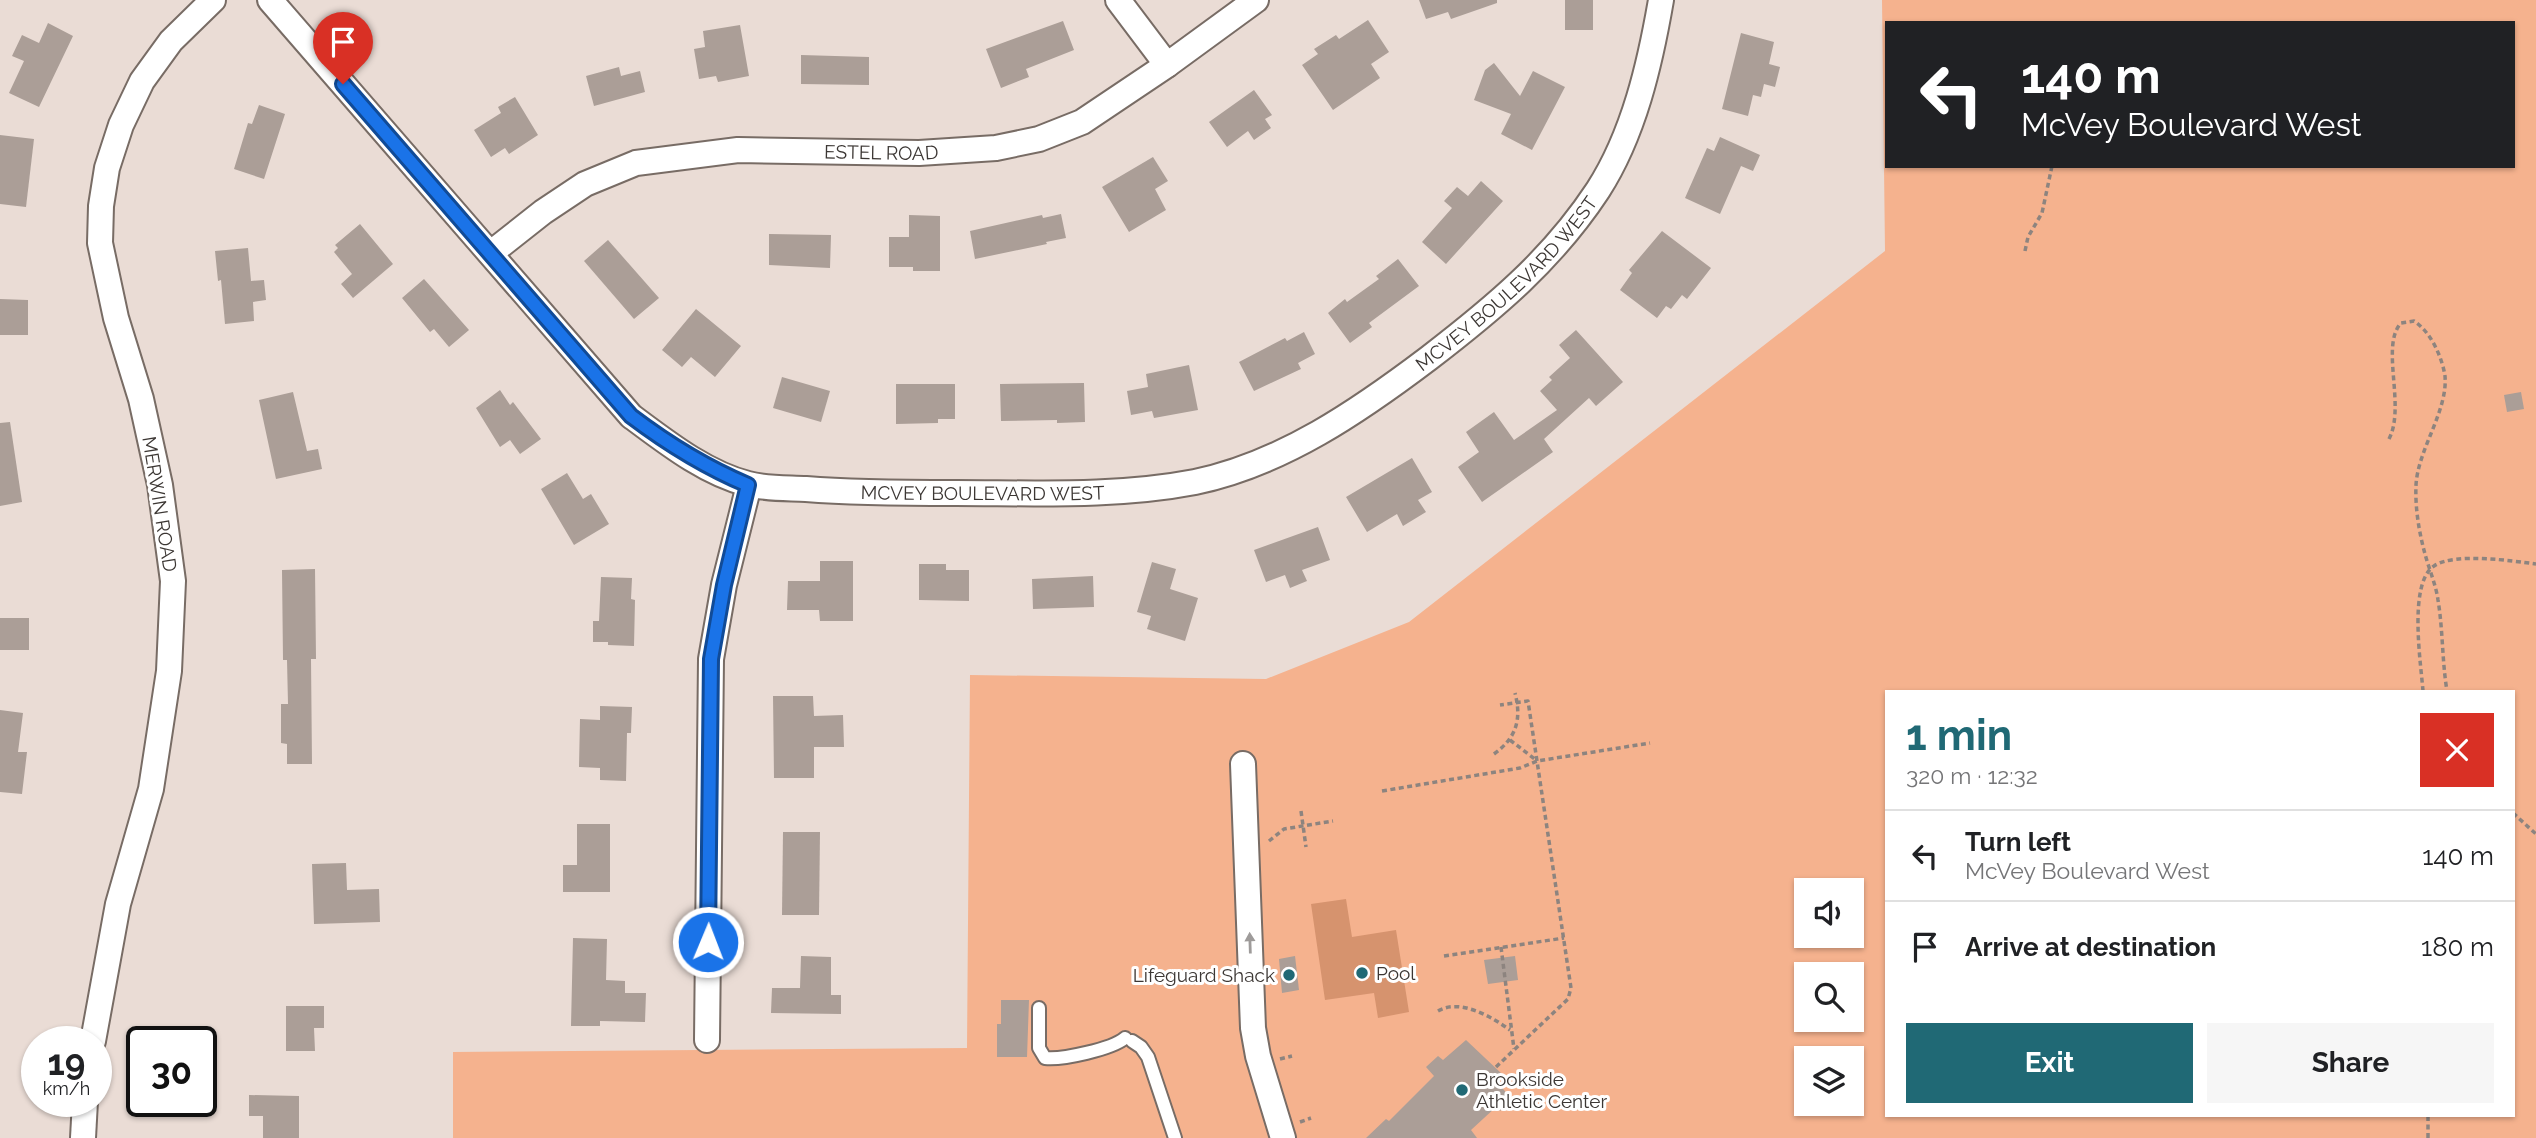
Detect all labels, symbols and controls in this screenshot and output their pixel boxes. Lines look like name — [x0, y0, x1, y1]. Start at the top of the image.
pin — [313, 12.0, 373, 84]
icon: arrive — [324, 23, 362, 61]
text: 140 m — [2021, 47, 2161, 104]
icon: left — [1906, 49, 1997, 140]
text: McVey Boulevard West — [2021, 106, 2362, 143]
street label: ESTEL ROAD — [824, 140, 939, 164]
street label: MCVEY BOULEVARD WEST — [1411, 191, 1602, 375]
street label: MERWIN ROAD — [138, 435, 182, 573]
street label: MCVEY BOULEVARD WEST — [860, 481, 1105, 504]
text: 1 min — [1906, 711, 2012, 760]
button: close — [2420, 713, 2494, 787]
text: 320 m · 12:32 — [1906, 762, 2038, 789]
text: Turn left — [1965, 827, 2071, 857]
icon: left — [1906, 837, 1944, 875]
text: 140 m — [2422, 841, 2494, 871]
text: McVey Boulevard West — [1965, 857, 2210, 884]
map controls — [1794, 878, 1864, 1116]
button: sound — [1794, 878, 1864, 948]
position arrow — [671, 905, 745, 979]
icon: arrive — [1906, 928, 1944, 966]
one-way arrow — [1244, 932, 1255, 954]
text: Arrive at destination — [1965, 932, 2216, 962]
text: 180 m — [2421, 932, 2494, 962]
place label: Pool — [1376, 962, 1416, 984]
button: search — [1794, 962, 1864, 1032]
place label: Lifeguard Shack — [1133, 964, 1275, 986]
marker: Pool — [1354, 965, 1370, 981]
marker: Lifeguard Shack — [1281, 967, 1297, 983]
button: Exit — [1906, 1023, 2193, 1103]
button: Share — [2207, 1023, 2494, 1103]
speed limit sign: 30 — [126, 1026, 217, 1117]
text: 19 — [48, 1042, 85, 1083]
button: layers — [1794, 1046, 1864, 1116]
place label: Brookside Athletic Center — [1476, 1068, 1607, 1112]
text: km/h — [43, 1078, 90, 1099]
marker: Brookside Athletic Center — [1454, 1082, 1470, 1098]

